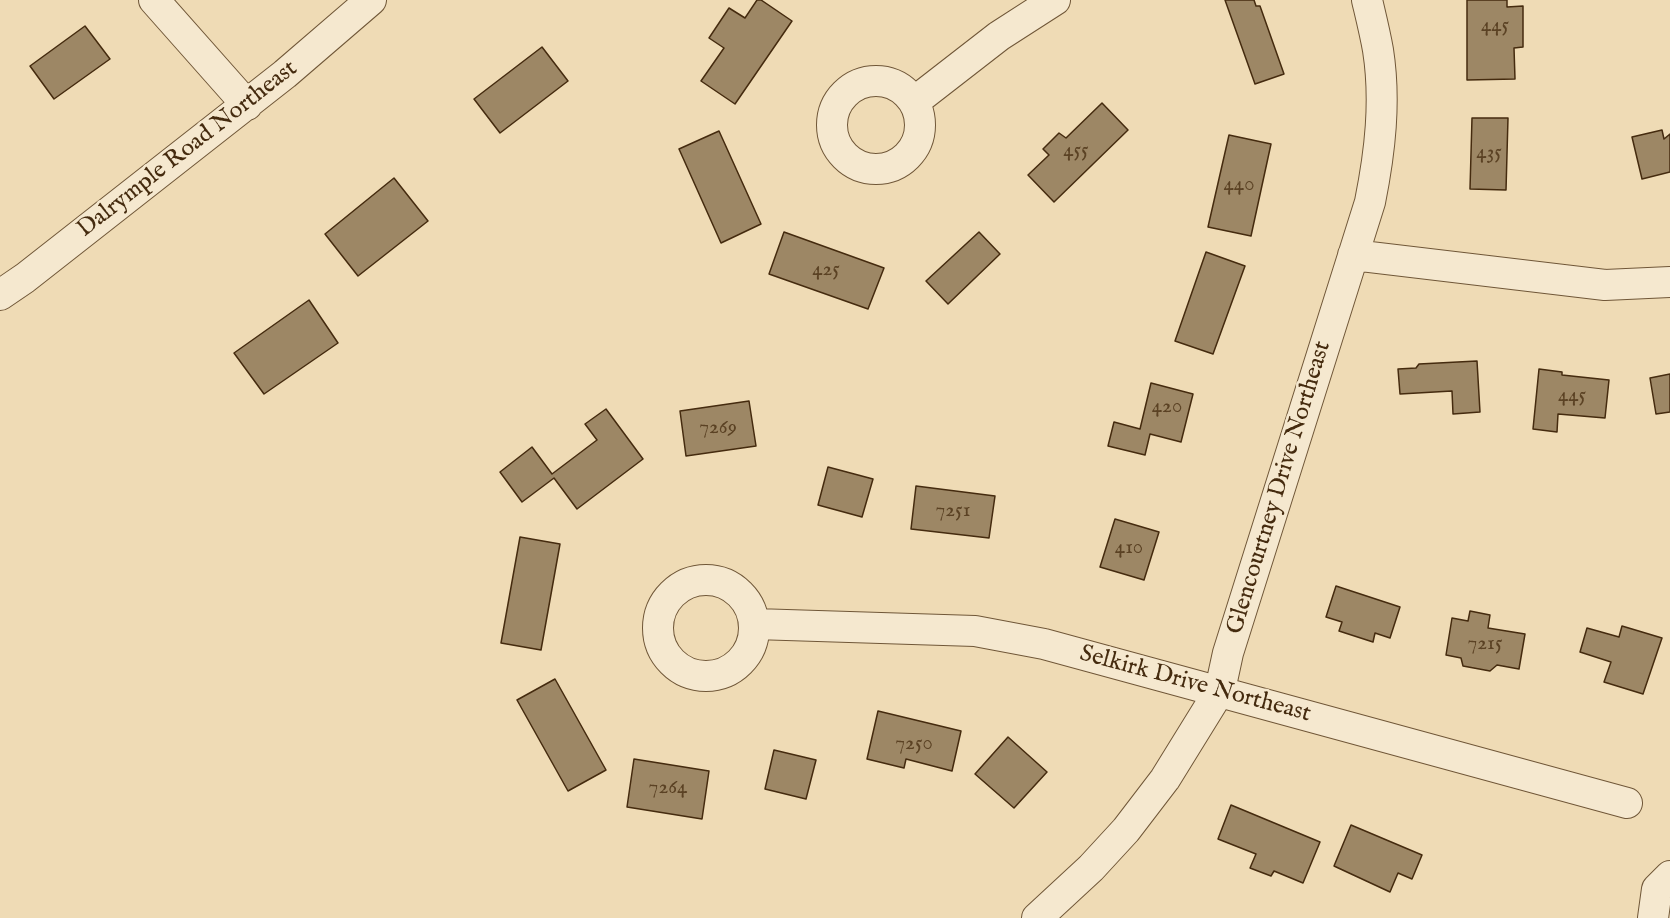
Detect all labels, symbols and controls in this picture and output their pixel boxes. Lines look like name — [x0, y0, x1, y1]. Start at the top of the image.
house number: 445 — [1481, 14, 1509, 40]
street label: Dalrymple Road Northeast — [72, 55, 304, 245]
house number: 455 — [1063, 139, 1089, 165]
house number: 435 — [1476, 141, 1502, 167]
house number: 440 — [1224, 173, 1254, 199]
house number: 425 — [812, 258, 840, 284]
street label: Glencourtney Drive Northeast — [1222, 338, 1338, 638]
house number: 445 — [1558, 384, 1586, 410]
house number: 420 — [1152, 395, 1182, 421]
house number: 7269 — [699, 416, 737, 442]
house number: 7251 — [935, 499, 971, 525]
house number: 410 — [1115, 536, 1143, 562]
house number: 7215 — [1467, 632, 1503, 658]
street label: Selkirk Drive Northeast — [1076, 640, 1314, 730]
house number: 7250 — [895, 732, 933, 758]
house number: 7264 — [649, 776, 687, 802]

